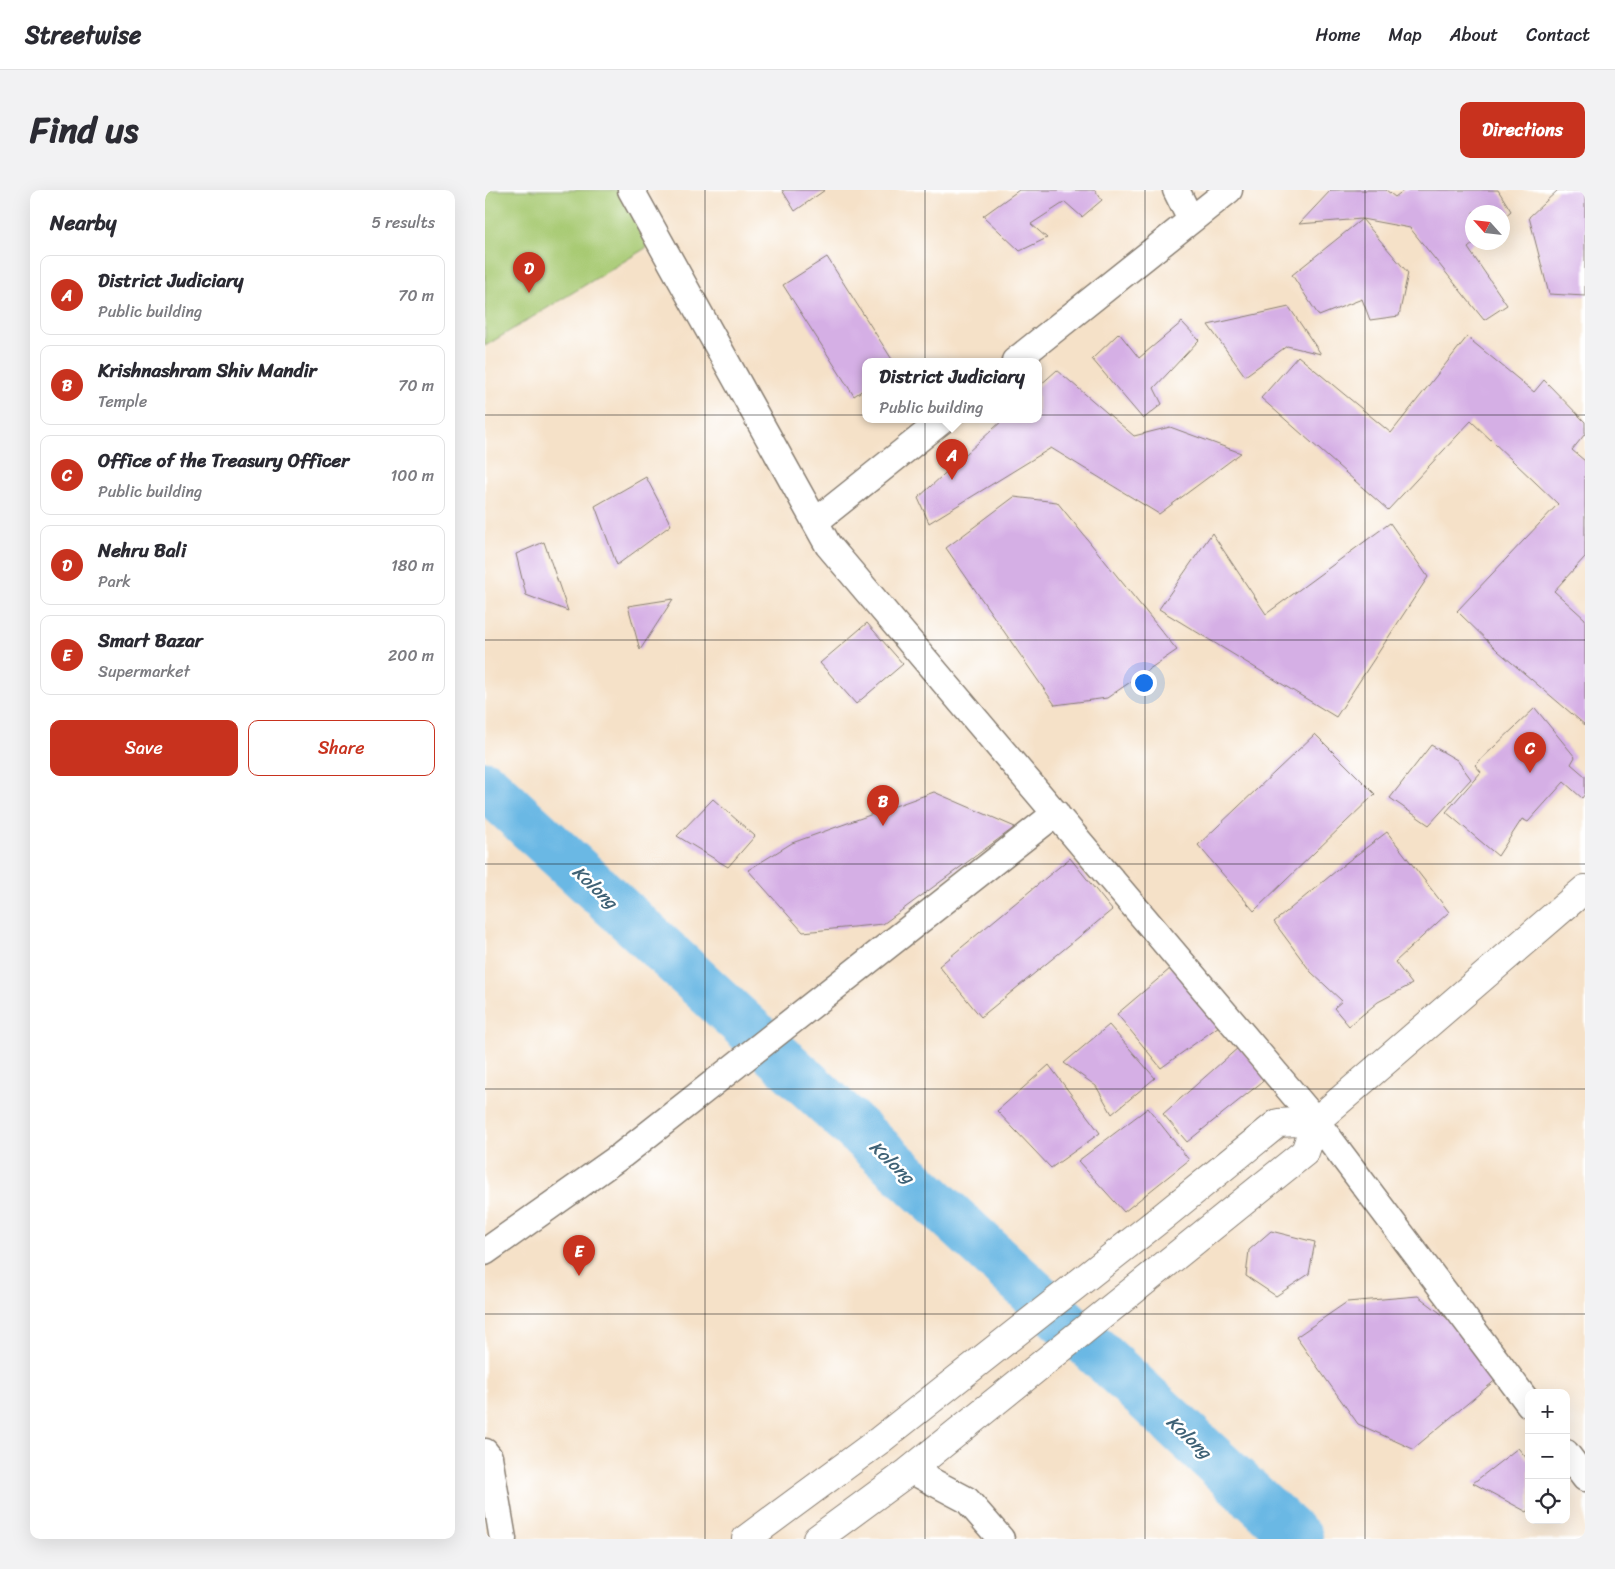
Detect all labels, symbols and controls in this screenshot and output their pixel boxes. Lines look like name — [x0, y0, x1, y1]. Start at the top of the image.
text: Streetwise — [25, 14, 141, 56]
text: Home — [1316, 19, 1361, 51]
text: Map — [1389, 19, 1422, 51]
text: About — [1450, 19, 1498, 51]
text: Contact — [1526, 19, 1590, 51]
text: Find us — [30, 99, 138, 161]
button: Directions — [1460, 102, 1585, 158]
text: Nearby — [50, 204, 116, 242]
north arrow — [1465, 205, 1510, 250]
text: 5 results — [371, 208, 435, 237]
pin: D — [513, 252, 545, 293]
text: District Judiciary — [98, 264, 244, 297]
text: A — [62, 281, 72, 310]
text: 70 m — [398, 281, 434, 310]
text: Public building — [98, 297, 202, 326]
text: Krishnashram Shiv Mandir — [98, 354, 317, 387]
popup — [862, 358, 1042, 423]
text: District Judiciary — [879, 360, 1025, 393]
text: B — [62, 371, 72, 400]
text: 70 m — [398, 371, 434, 400]
text: Temple — [98, 387, 147, 416]
text: Public building — [879, 393, 983, 422]
pin: A — [936, 439, 968, 480]
text: Office of the Treasury Officer — [98, 444, 349, 477]
text: C — [62, 461, 72, 490]
text: 100 m — [390, 461, 434, 490]
text: Public building — [98, 477, 202, 506]
text: Nehru Bali — [98, 534, 186, 567]
text: D — [62, 551, 72, 580]
text: 180 m — [391, 551, 434, 580]
text: Park — [98, 567, 131, 596]
text: Smart Bazar — [98, 624, 203, 657]
text: E — [63, 641, 71, 670]
text: 200 m — [388, 641, 434, 670]
text: Supermarket — [98, 657, 190, 686]
your location — [1131, 670, 1157, 696]
button: Save — [50, 720, 238, 776]
button: Share — [248, 720, 435, 776]
pin: C — [1514, 732, 1546, 773]
pin: B — [867, 785, 899, 826]
water label: Kolong — [565, 857, 627, 918]
water label: Kolong — [862, 1132, 924, 1193]
pin: E — [563, 1235, 595, 1276]
map controls — [1525, 1389, 1570, 1524]
button: + — [1525, 1389, 1570, 1434]
water label: Kolong — [1159, 1407, 1221, 1468]
button: − — [1525, 1434, 1570, 1479]
button: locate — [1525, 1479, 1570, 1524]

